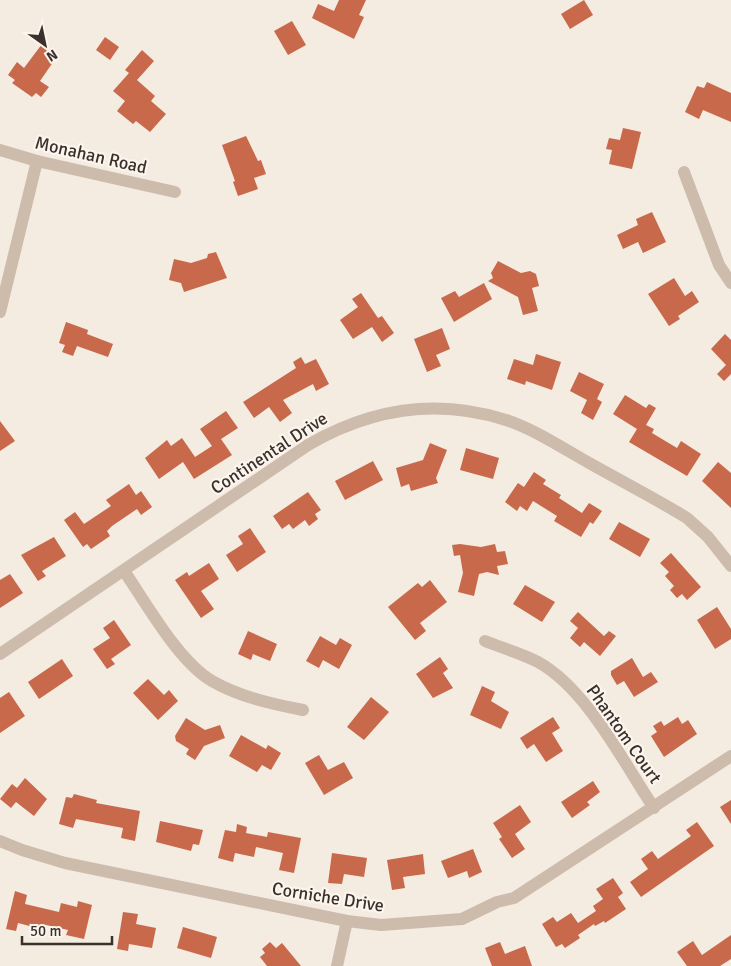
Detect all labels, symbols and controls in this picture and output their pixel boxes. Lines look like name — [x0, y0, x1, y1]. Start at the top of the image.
north arrow — [20, 20, 70, 70]
text: N — [43, 46, 61, 65]
street label: Monahan Road — [33, 131, 149, 179]
street label: Continental Drive — [206, 407, 332, 499]
street label: Phantom Court — [582, 680, 666, 788]
street label: Corniche Drive — [271, 877, 385, 917]
scale bar — [22, 914, 112, 946]
text: 50 m — [30, 922, 61, 940]

